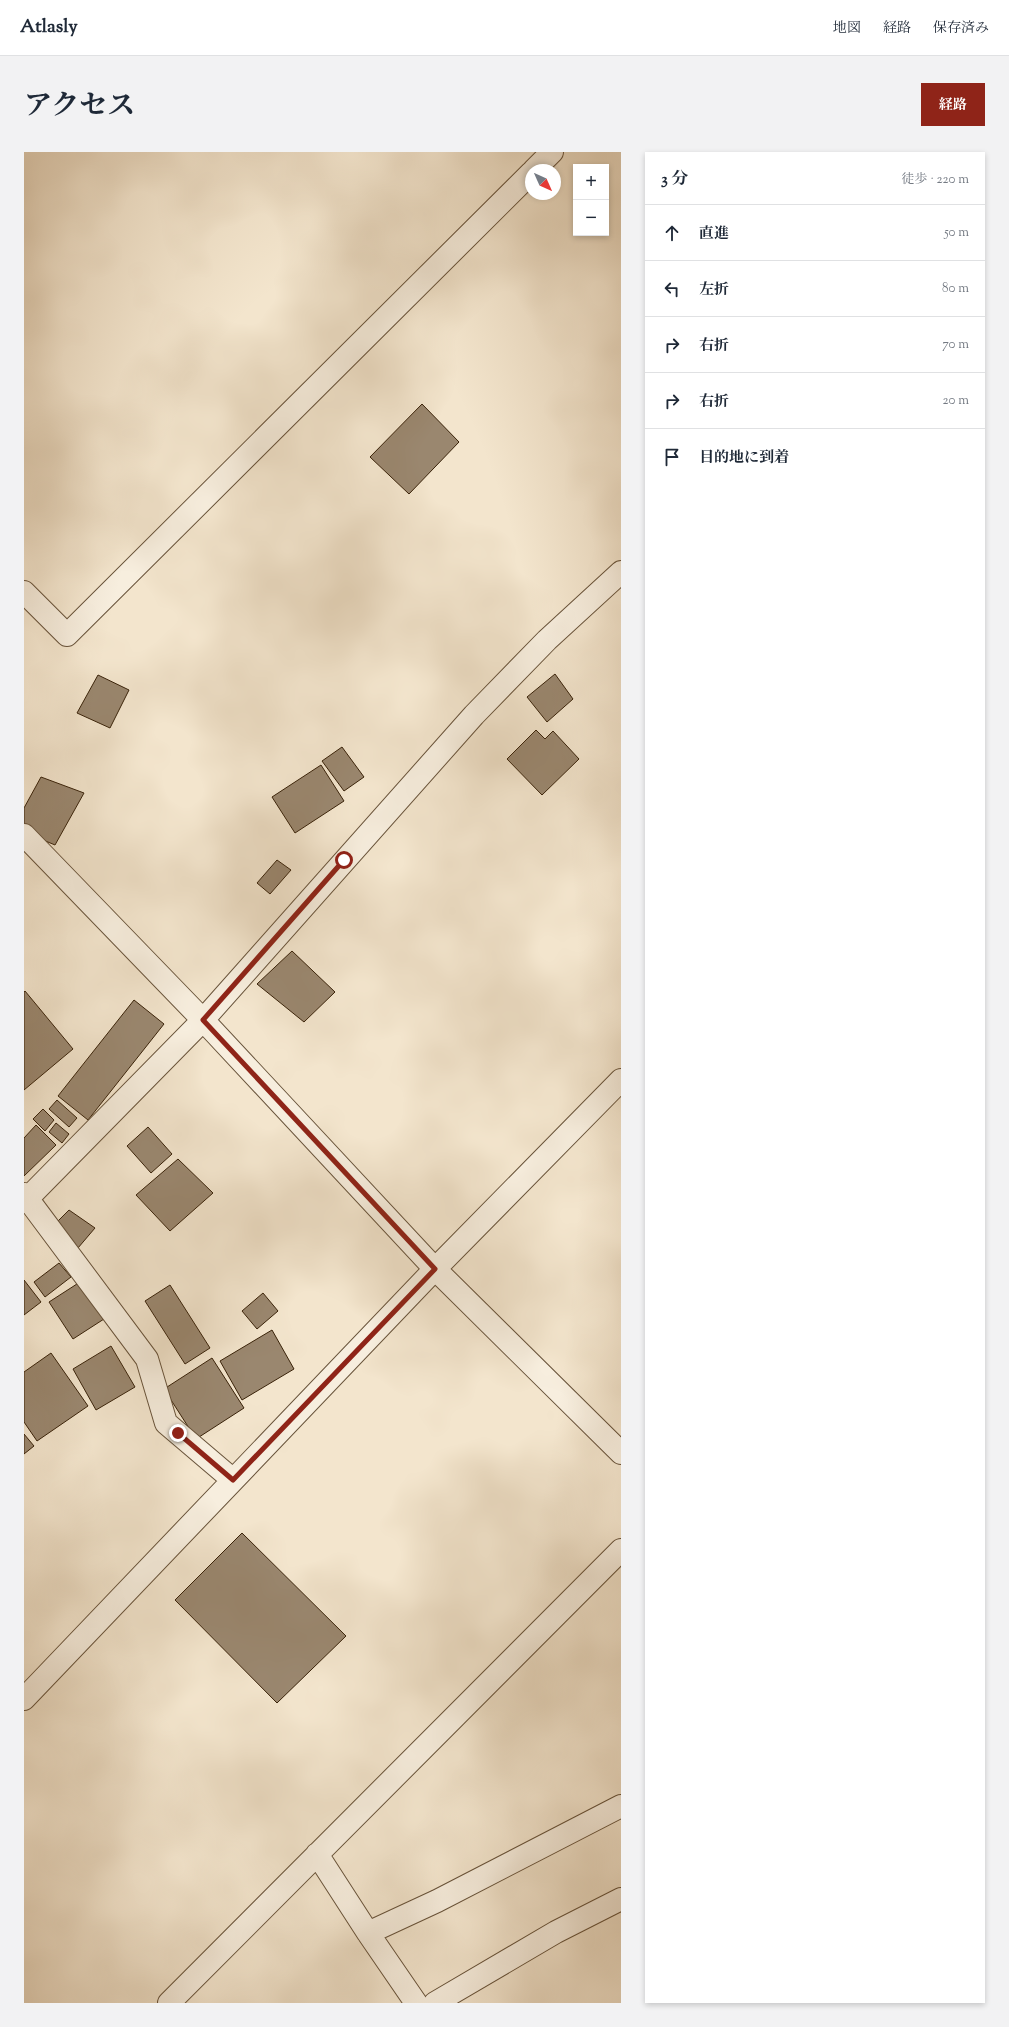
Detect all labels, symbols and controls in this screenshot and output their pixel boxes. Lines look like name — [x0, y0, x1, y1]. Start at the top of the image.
text: Atlasly — [20, 14, 78, 41]
text: 地図 — [833, 19, 861, 39]
text: 経路 — [883, 19, 911, 39]
text: 保存済み — [933, 19, 989, 39]
button: 経路 — [921, 83, 985, 126]
text: アクセス — [24, 87, 135, 127]
north arrow — [525, 164, 561, 200]
map controls — [573, 164, 609, 236]
button: + — [573, 164, 609, 200]
text: 3 分 — [661, 168, 689, 192]
text: 徒歩 · 220 m — [902, 171, 969, 189]
button: − — [573, 200, 609, 236]
icon: ahead — [661, 222, 683, 244]
text: 直進 — [699, 224, 729, 245]
text: 50 m — [944, 224, 969, 242]
icon: left — [661, 278, 683, 300]
text: 左折 — [699, 280, 729, 301]
text: 80 m — [942, 280, 969, 298]
icon: right — [661, 334, 683, 356]
text: 右折 — [699, 336, 729, 357]
text: 70 m — [942, 336, 969, 354]
icon: right — [661, 390, 683, 412]
text: 右折 — [699, 392, 729, 413]
text: 20 m — [943, 392, 969, 410]
icon: arrive — [661, 446, 683, 468]
text: 目的地に到着 — [699, 448, 789, 469]
route start — [335, 851, 353, 869]
route end — [169, 1424, 187, 1442]

